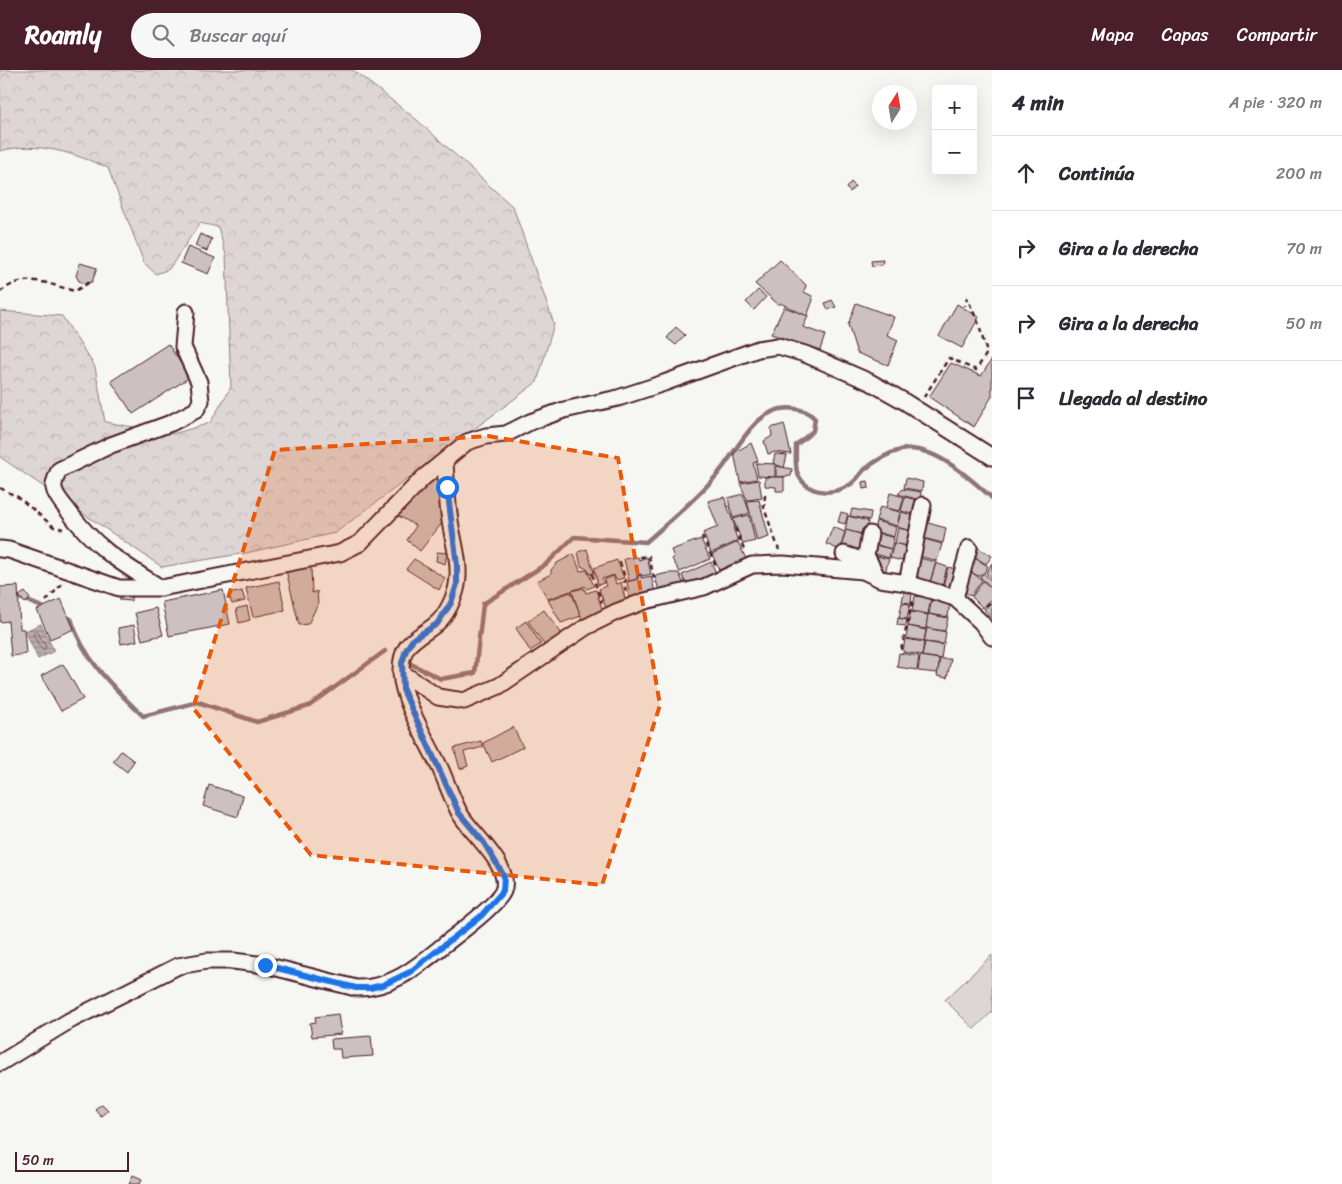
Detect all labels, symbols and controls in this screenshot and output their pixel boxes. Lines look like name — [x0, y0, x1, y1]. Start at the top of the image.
search box — [131, 13, 481, 58]
text: Roamly — [25, 14, 101, 56]
text: Buscar aquí — [189, 19, 286, 52]
text: Mapa — [1091, 19, 1134, 51]
text: Capas — [1162, 19, 1209, 51]
text: Compartir — [1237, 19, 1317, 51]
icon: search — [149, 21, 177, 49]
text: 4 min — [1012, 84, 1064, 122]
north arrow — [872, 85, 917, 130]
map controls — [932, 85, 977, 175]
button: + — [932, 85, 977, 130]
text: A pie · 320 m — [1229, 88, 1322, 117]
button: − — [932, 130, 977, 175]
text: Continúa — [1059, 157, 1134, 190]
icon: ahead — [1012, 159, 1040, 187]
text: 200 m — [1276, 159, 1322, 188]
text: Gira a la derecha — [1059, 232, 1198, 265]
icon: right — [1012, 234, 1040, 262]
text: 70 m — [1286, 234, 1322, 263]
text: Gira a la derecha — [1059, 307, 1198, 340]
icon: right — [1012, 309, 1040, 337]
text: 50 m — [1286, 309, 1322, 338]
text: Llegada al destino — [1059, 382, 1208, 415]
icon: arrive — [1012, 384, 1040, 412]
route start — [436, 476, 459, 499]
route end — [254, 954, 277, 977]
text: 50 m — [22, 1148, 54, 1173]
scale bar — [15, 1149, 129, 1172]

